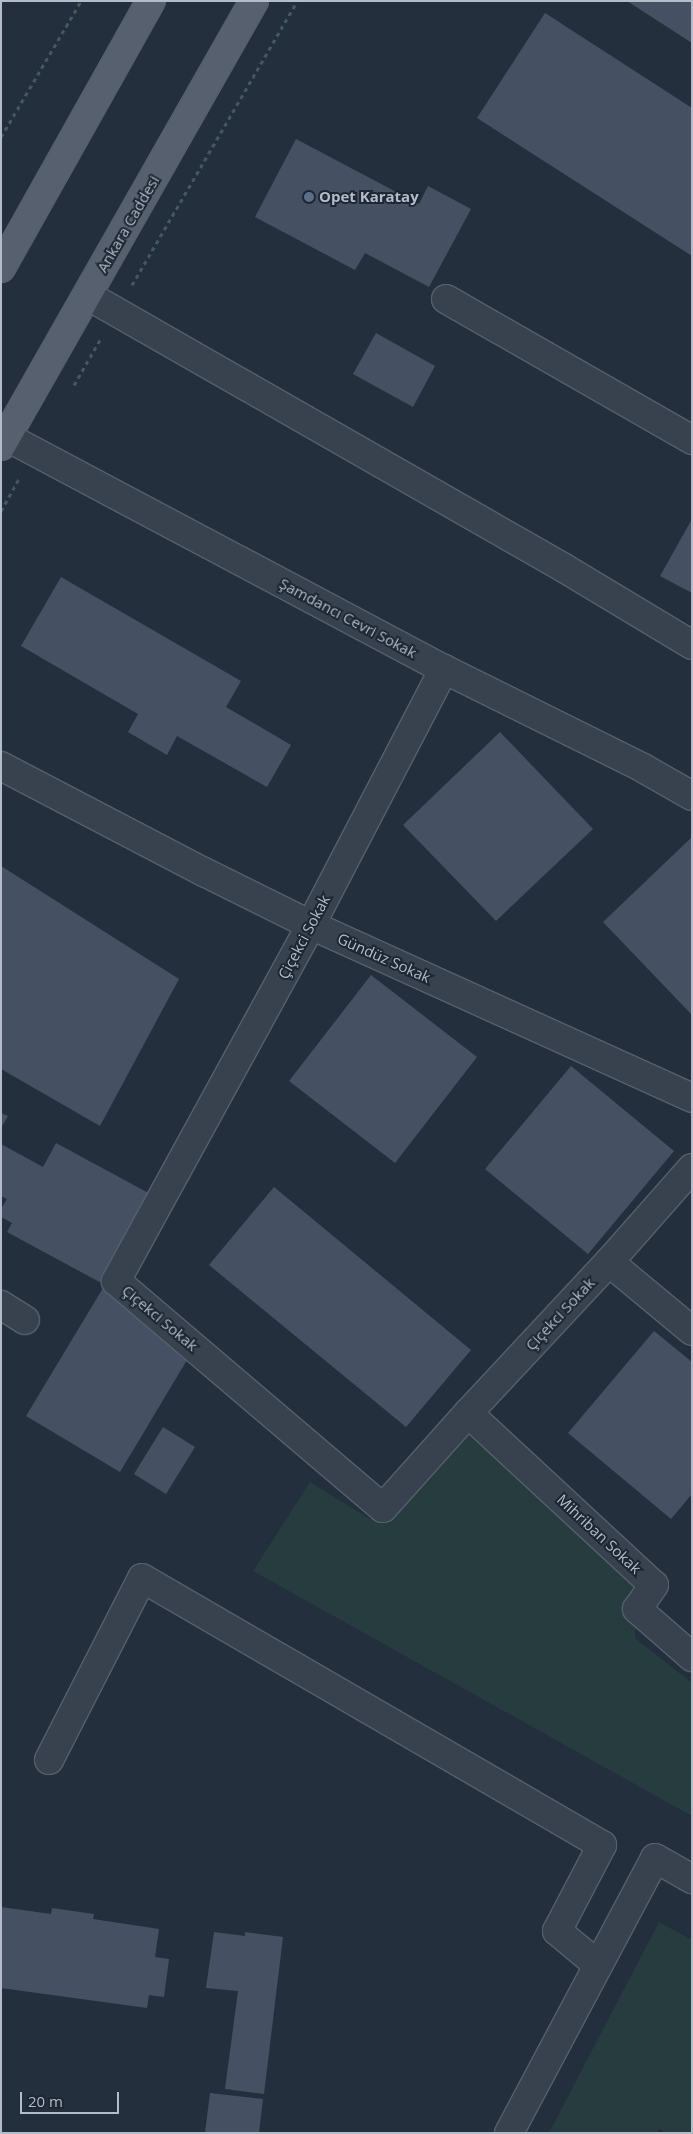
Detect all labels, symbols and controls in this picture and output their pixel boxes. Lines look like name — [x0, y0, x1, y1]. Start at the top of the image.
street label: Ankara Caddesi — [93, 172, 163, 276]
place label: Opet Karatay — [319, 188, 419, 206]
marker: Opet Karatay — [303, 191, 315, 203]
street label: Şamdancı Cevri Sokak — [276, 574, 420, 662]
street label: Çiçekci Sokak — [274, 892, 334, 982]
street label: Gündüz Sokak — [335, 929, 433, 987]
street label: Çiçekci Sokak — [522, 1274, 598, 1354]
street label: Çiçekci Sokak — [119, 1281, 201, 1355]
street label: Mihriban Sokak — [553, 1490, 645, 1578]
scale bar — [22, 2082, 121, 2114]
text: 20 m — [28, 2091, 63, 2111]

